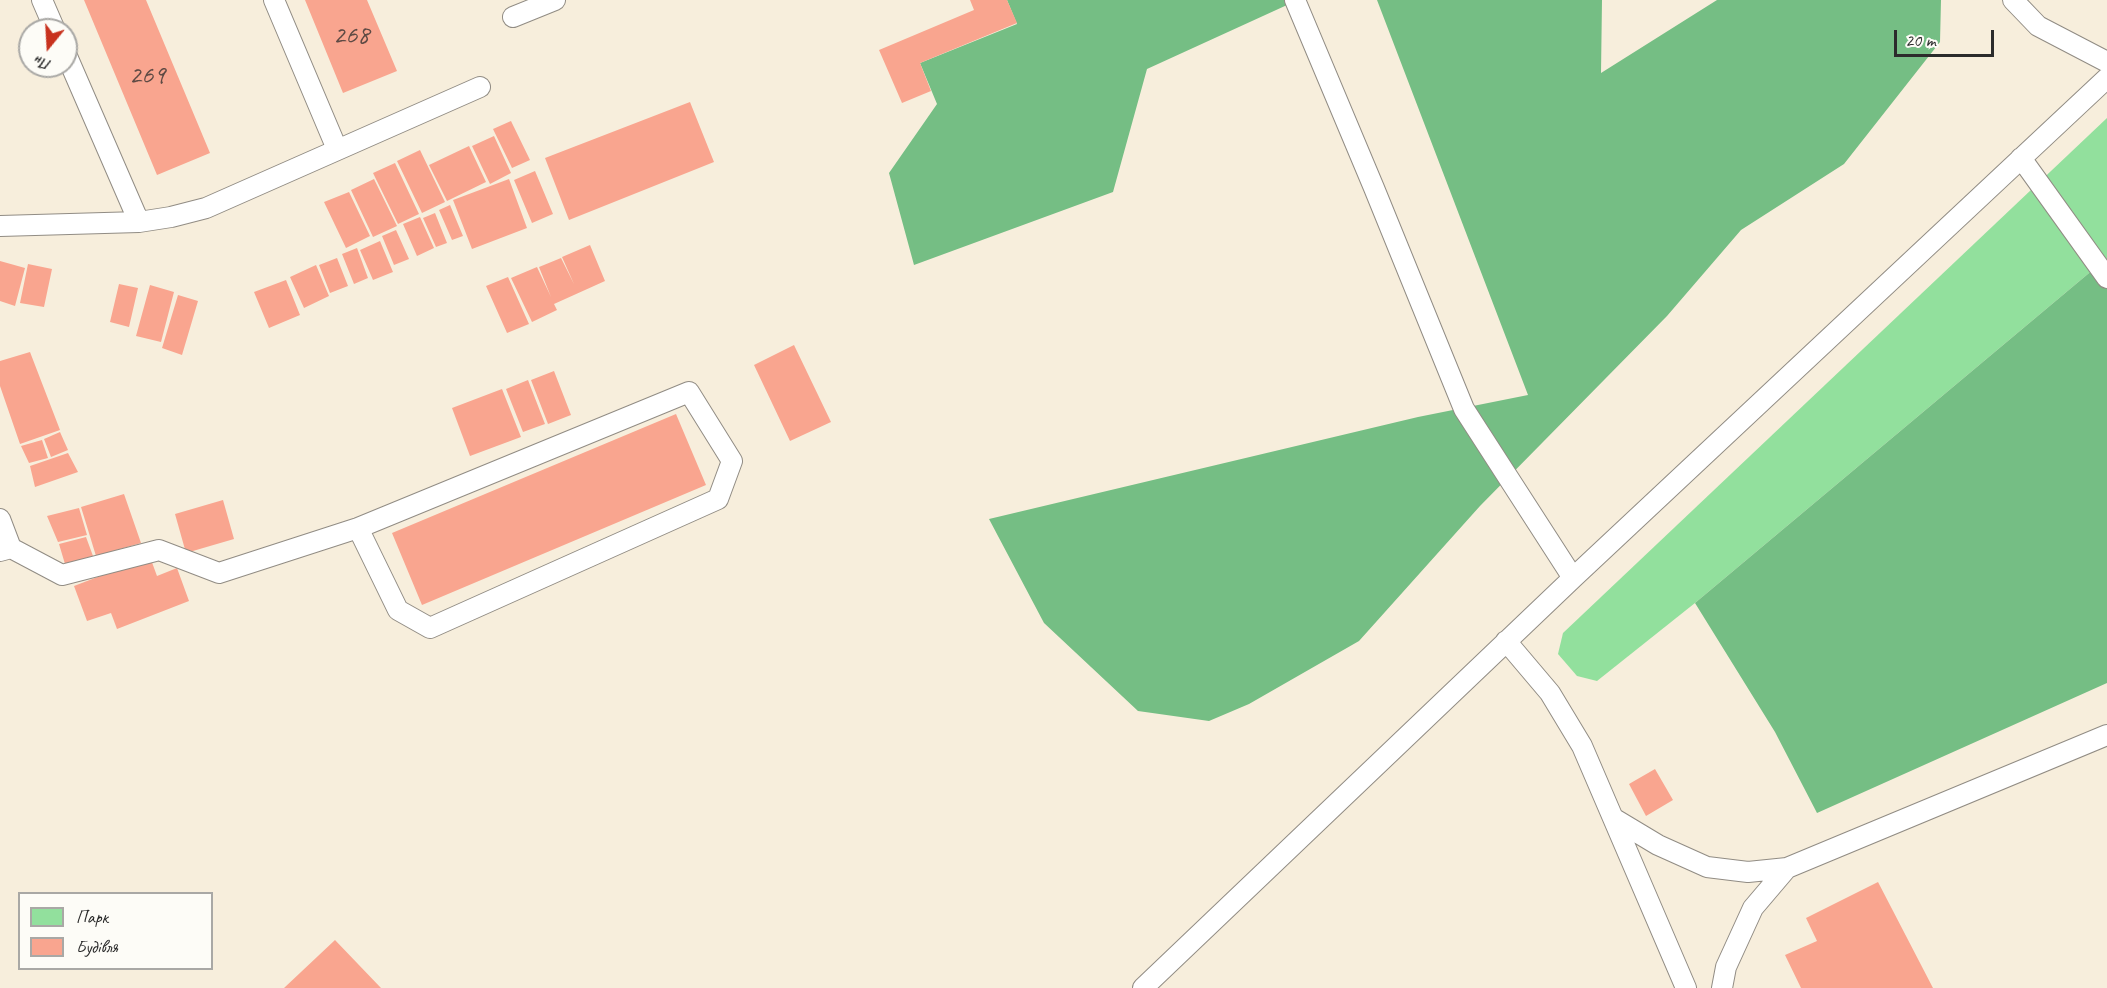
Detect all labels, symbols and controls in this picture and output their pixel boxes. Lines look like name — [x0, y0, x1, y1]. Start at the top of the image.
north arrow — [18, 18, 78, 78]
scale bar — [1897, 18, 1998, 56]
house number: 268 — [333, 20, 369, 52]
text: 20 m — [1905, 29, 1936, 51]
text: Пн — [32, 51, 54, 75]
house number: 269 — [129, 60, 165, 92]
legend — [18, 892, 213, 970]
text: Парк — [76, 906, 108, 928]
text: Будівля — [76, 936, 118, 958]

